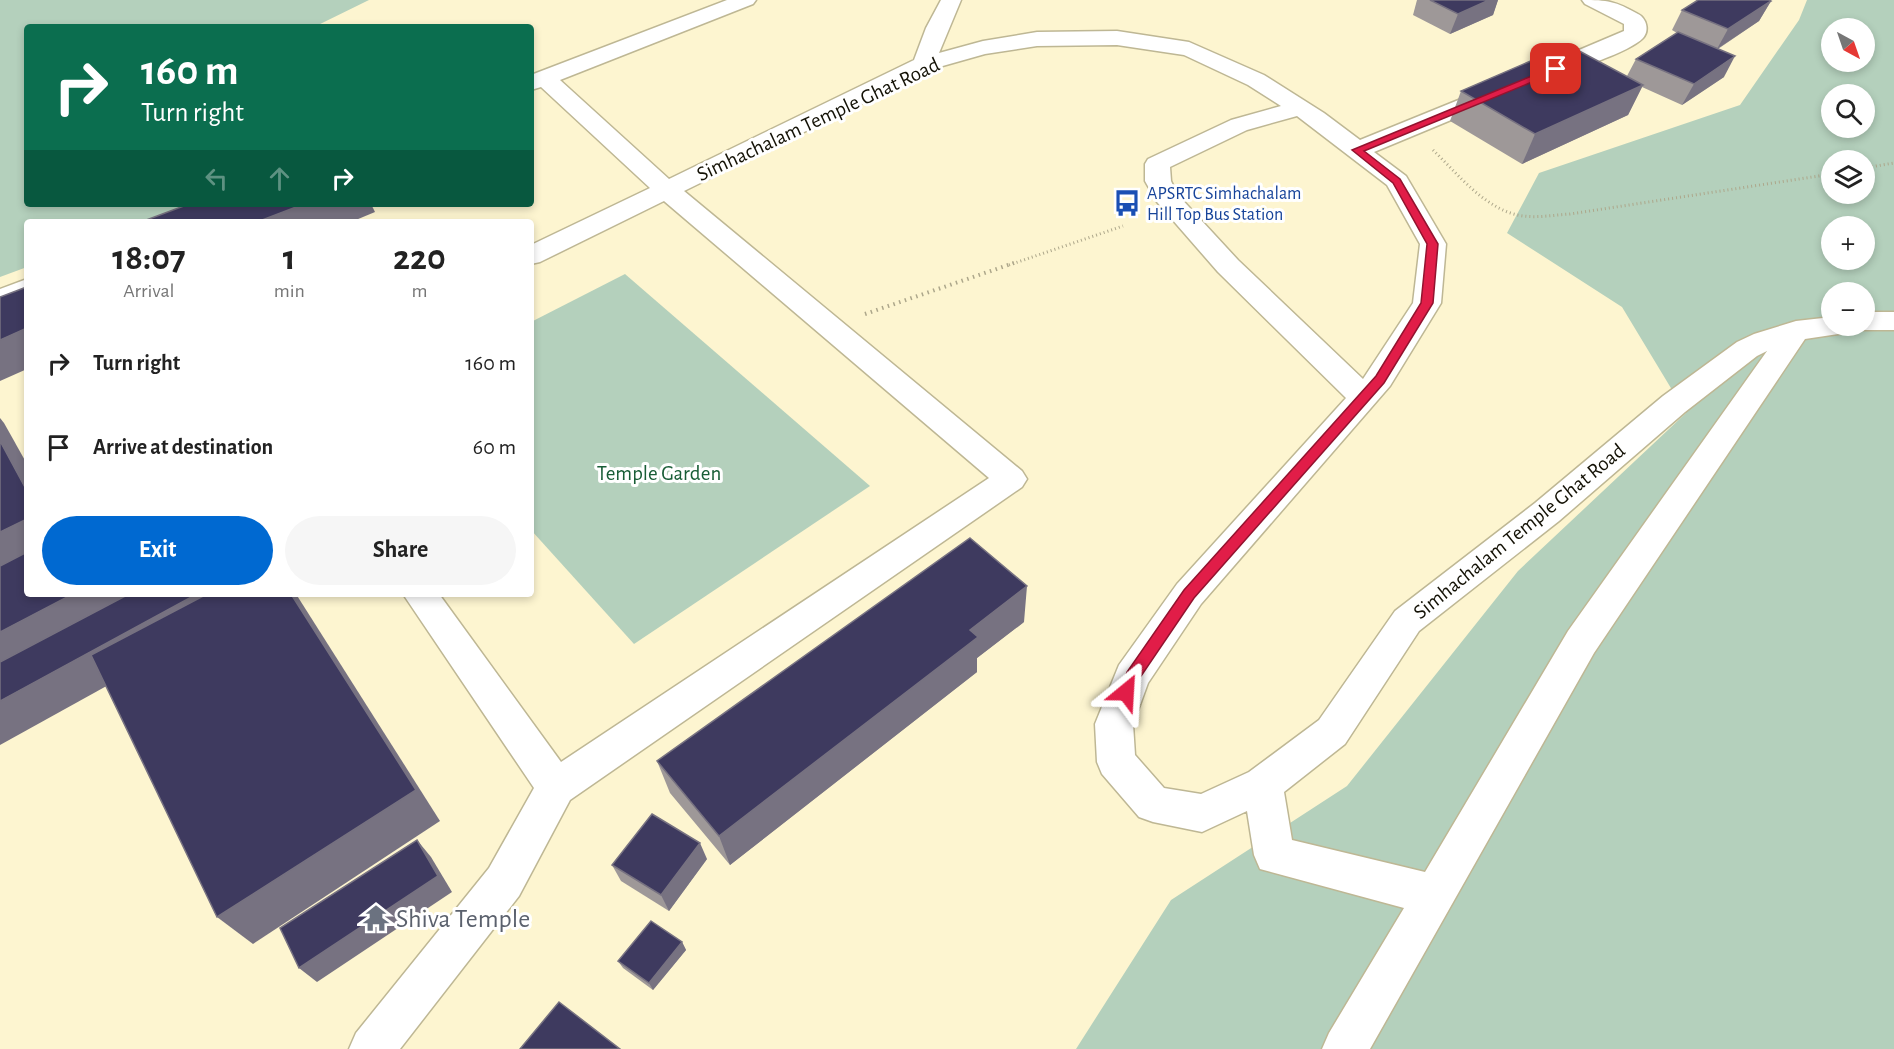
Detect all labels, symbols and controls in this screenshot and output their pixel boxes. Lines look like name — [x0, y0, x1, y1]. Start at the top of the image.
north arrow — [1821, 18, 1875, 72]
map controls — [1821, 18, 1875, 336]
pin — [1530, 43, 1581, 94]
icon: right — [42, 48, 120, 126]
text: 160 m — [141, 50, 239, 92]
icon: arrive — [1539, 52, 1572, 85]
street label: Simhachalam Temple Ghat Road — [694, 54, 943, 185]
button: search — [1821, 84, 1875, 138]
text: Turn right — [141, 99, 244, 126]
button: layers — [1821, 150, 1875, 204]
icon: left — [200, 162, 233, 195]
icon: ahead — [263, 162, 296, 195]
icon: right — [326, 162, 359, 195]
place label: APSRTC Simhachalam Hill Top Bus Station — [1147, 185, 1302, 224]
bus stop icon: APSRTC Simhachalam Hill Top Bus Station — [1112, 188, 1142, 218]
button: + — [1821, 216, 1875, 270]
text: 18:07 — [112, 240, 185, 276]
text: 1 — [283, 240, 296, 276]
text: 220 — [393, 240, 446, 276]
text: Arrival — [123, 281, 175, 301]
text: min — [274, 281, 305, 301]
text: m — [411, 281, 427, 301]
button: − — [1821, 282, 1875, 336]
icon: right — [42, 347, 75, 380]
text: Turn right — [93, 352, 180, 374]
text: 160 m — [465, 352, 516, 374]
icon: arrive — [42, 431, 75, 464]
text: Arrive at destination — [93, 436, 273, 458]
text: 60 m — [473, 436, 516, 458]
street label: Simhachalam Temple Ghat Road — [1410, 440, 1629, 623]
park label: Temple Garden — [597, 463, 721, 484]
button: Exit — [42, 516, 273, 585]
button: Share — [285, 516, 516, 585]
position arrow — [1094, 660, 1158, 724]
temple icon: Shiva Temple — [361, 903, 391, 933]
place label: Shiva Temple — [396, 906, 530, 932]

